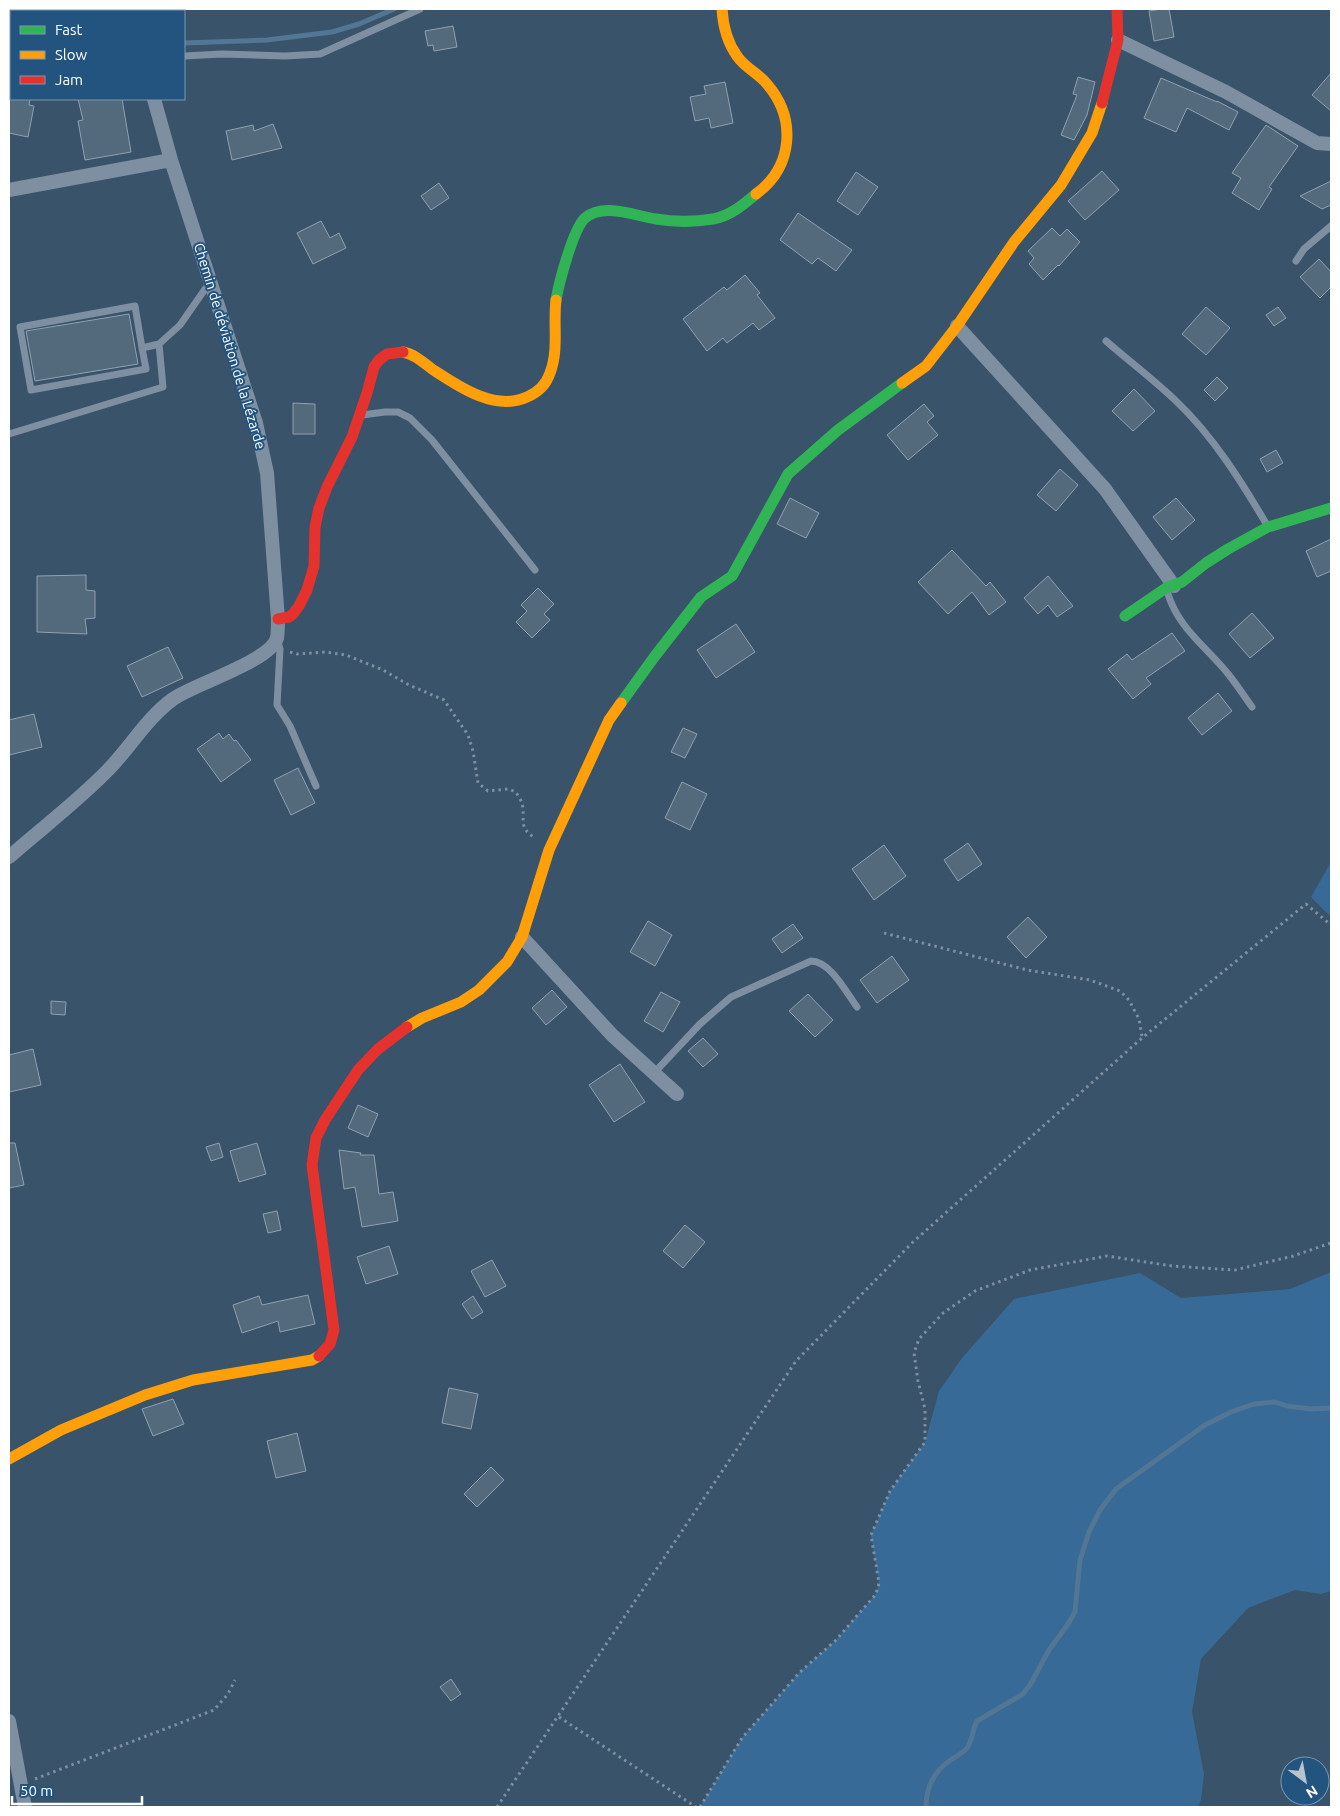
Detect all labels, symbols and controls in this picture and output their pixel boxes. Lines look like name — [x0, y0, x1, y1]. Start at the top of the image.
legend — [10, 10, 185, 100]
text: Fast — [55, 21, 83, 38]
text: Slow — [55, 46, 88, 63]
text: Jam — [55, 71, 83, 88]
street label: Chemin de déviation de la Lézarde — [191, 241, 269, 451]
north arrow — [1280, 1756, 1330, 1806]
scale bar — [12, 1774, 142, 1806]
text: 50 m — [20, 1782, 53, 1799]
text: N — [1303, 1782, 1321, 1802]

